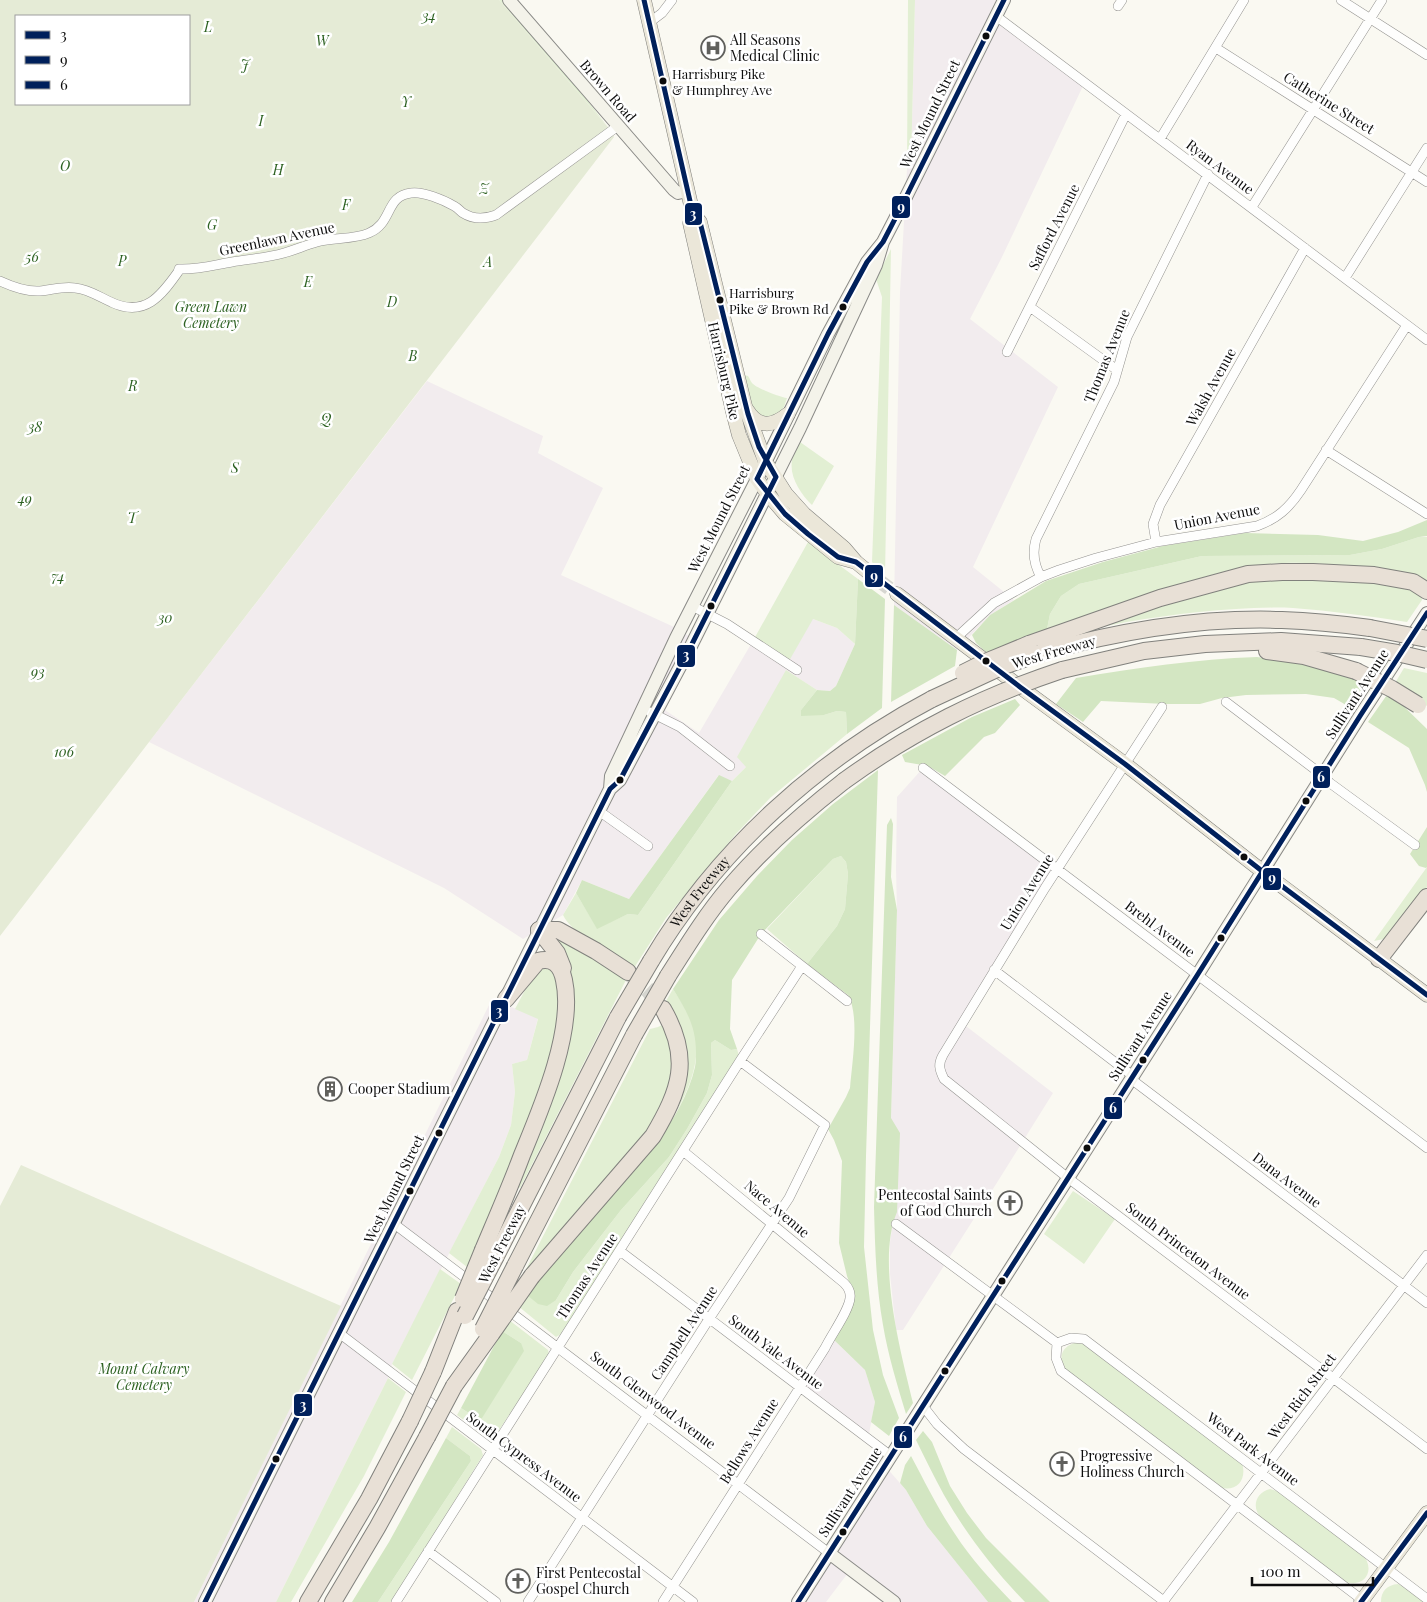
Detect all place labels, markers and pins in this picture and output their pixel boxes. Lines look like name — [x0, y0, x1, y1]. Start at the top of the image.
place label: All Seasons Medical Clinic — [729, 30, 820, 65]
unlabelled marker — [981, 31, 991, 41]
hospital icon: All Seasons Medical Clinic — [700, 35, 726, 61]
place label: Harrisburg Pike & Humphrey Ave — [672, 65, 773, 98]
marker: Harrisburg Pike & Humphrey Ave — [658, 76, 668, 86]
place label: Harrisburg Pike & Brown Rd — [729, 284, 829, 317]
marker: Harrisburg Pike & Brown Rd — [715, 295, 725, 305]
unlabelled marker — [838, 302, 848, 312]
unlabelled marker — [706, 601, 716, 611]
unlabelled marker — [981, 656, 991, 666]
unlabelled marker — [615, 775, 625, 785]
unlabelled marker — [1301, 796, 1311, 806]
unlabelled marker — [1239, 852, 1249, 862]
unlabelled marker — [1216, 933, 1226, 943]
unlabelled marker — [1138, 1055, 1148, 1065]
building icon: Cooper Stadium — [317, 1076, 343, 1102]
place label: Cooper Stadium — [348, 1079, 450, 1098]
unlabelled marker — [434, 1128, 444, 1138]
unlabelled marker — [1082, 1143, 1092, 1153]
place label: Pentecostal Saints of God Church — [878, 1185, 993, 1220]
unlabelled marker — [405, 1186, 415, 1196]
church icon: Pentecostal Saints of God Church — [997, 1190, 1023, 1216]
unlabelled marker — [997, 1276, 1007, 1286]
unlabelled marker — [940, 1366, 950, 1376]
place label: Progressive Holiness Church — [1080, 1446, 1185, 1481]
church icon: Progressive Holiness Church — [1049, 1451, 1075, 1477]
unlabelled marker — [271, 1454, 281, 1464]
unlabelled marker — [838, 1527, 848, 1537]
place label: First Pentecostal Gospel Church — [536, 1563, 641, 1598]
church icon: First Pentecostal Gospel Church — [505, 1568, 531, 1594]

